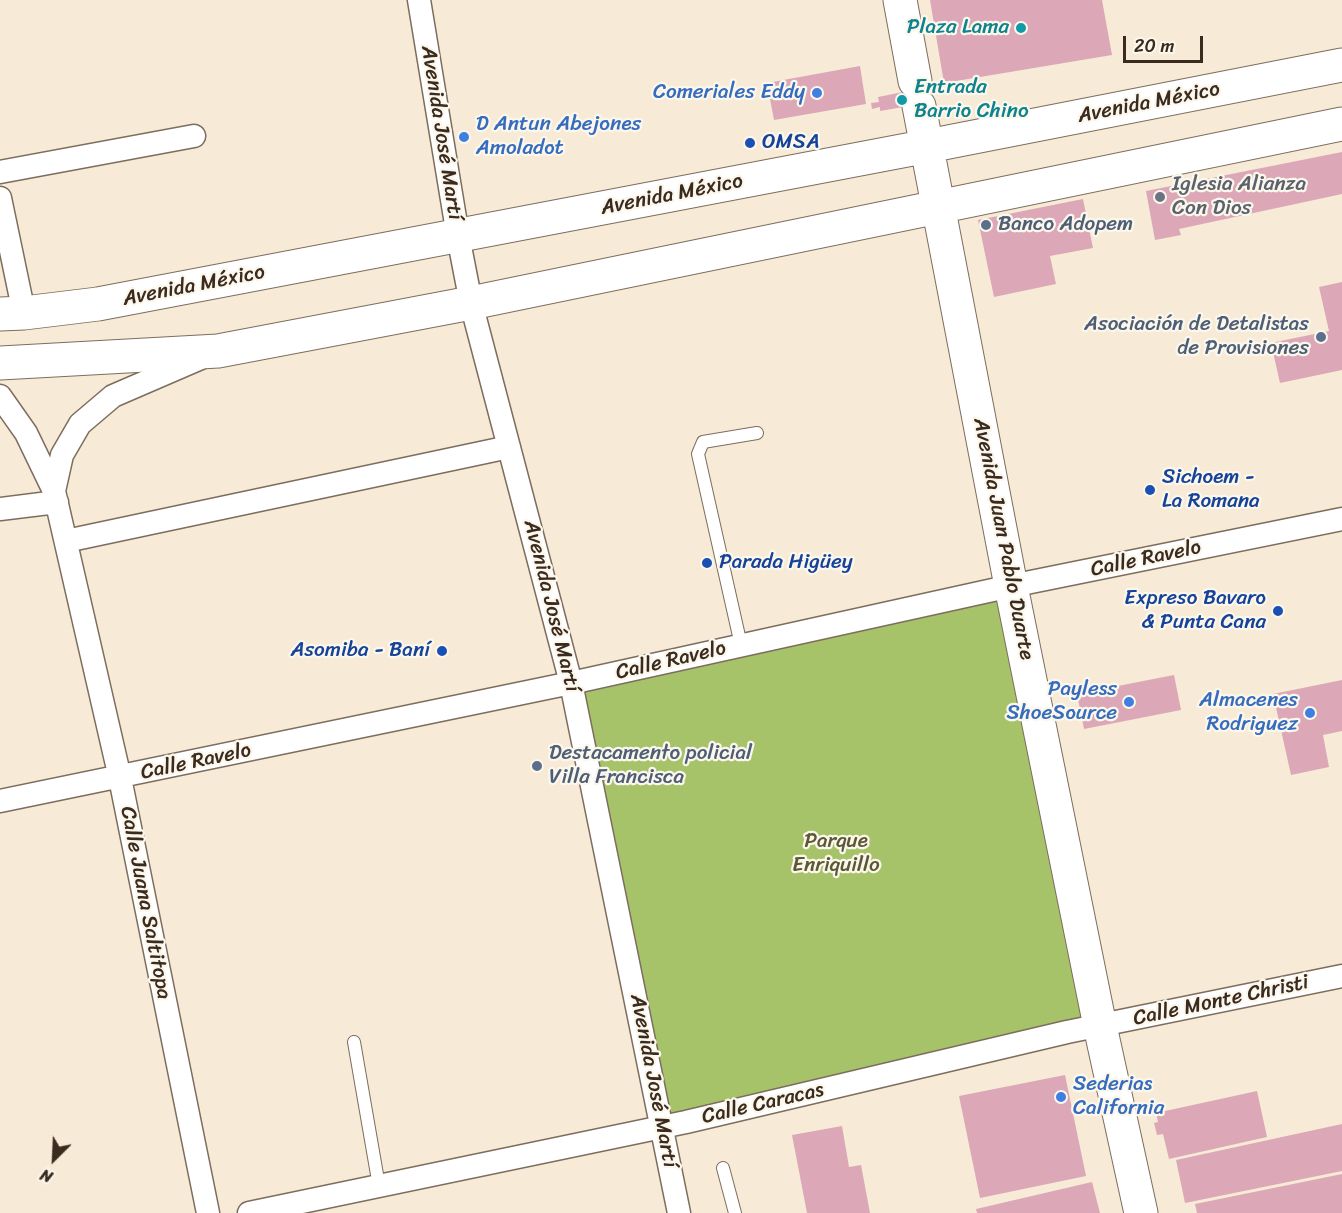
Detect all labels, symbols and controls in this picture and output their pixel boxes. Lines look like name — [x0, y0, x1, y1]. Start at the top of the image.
place label: Plaza Lama — [907, 15, 1009, 41]
marker: Plaza Lama — [1014, 21, 1028, 35]
scale bar — [1126, 24, 1206, 62]
text: 20 m — [1134, 30, 1174, 62]
street label: Avenida José Martí — [415, 44, 467, 222]
place label: Entrada Barrio Chino — [914, 75, 1029, 125]
street label: Avenida México — [1076, 77, 1222, 129]
place label: Comeriales Eddy — [653, 80, 805, 106]
marker: Comeriales Eddy — [810, 86, 824, 100]
marker: Entrada Barrio Chino — [895, 93, 909, 107]
place label: D Antun Abejones Amoladot — [476, 112, 641, 162]
marker: D Antun Abejones Amoladot — [457, 130, 471, 144]
place label: OMSA — [762, 130, 820, 156]
marker: OMSA — [743, 136, 757, 150]
street label: Avenida México — [599, 169, 745, 221]
place label: Iglesia Alianza Con Dios — [1172, 172, 1306, 222]
marker: Iglesia Alianza Con Dios — [1153, 190, 1167, 204]
place label: Banco Adopem — [998, 212, 1133, 238]
marker: Banco Adopem — [979, 218, 993, 232]
street label: Avenida México — [121, 260, 267, 312]
place label: Asociación de Detalistas de Provisiones — [1084, 312, 1309, 362]
marker: Asociación de Detalistas de Provisiones — [1314, 330, 1328, 344]
street label: Avenida Juan Pablo Duarte — [967, 416, 1039, 662]
place label: Sichoem - La Romana — [1162, 465, 1260, 515]
marker: Sichoem - La Romana — [1143, 483, 1157, 497]
street label: Avenida José Martí — [517, 517, 585, 695]
street label: Calle Ravelo — [1089, 535, 1203, 583]
place label: Parada Higüey — [719, 550, 853, 576]
marker: Parada Higüey — [700, 556, 714, 570]
place label: Expreso Bavaro & Punta Cana — [1124, 586, 1266, 636]
marker: Expreso Bavaro & Punta Cana — [1271, 604, 1285, 618]
street label: Calle Ravelo — [614, 636, 728, 686]
place label: Asomiba - Baní — [291, 638, 430, 664]
marker: Asomiba - Baní — [435, 644, 449, 658]
place label: Payless ShoeSource — [1007, 677, 1117, 727]
place label: Almacenes Rodriguez — [1199, 688, 1298, 738]
marker: Payless ShoeSource — [1122, 695, 1136, 709]
marker: Almacenes Rodriguez — [1303, 706, 1317, 720]
street label: Calle Ravelo — [139, 738, 253, 786]
place label: Destacamento policial Villa Francisca — [549, 741, 752, 791]
marker: Destacamento policial Villa Francisca — [530, 759, 544, 773]
street label: Calle Juana Saltitopa — [114, 804, 176, 1002]
park label: Parque Enriquillo — [792, 829, 880, 879]
street label: Calle Monte Christi — [1131, 970, 1311, 1032]
street label: Avenida José Martí — [624, 992, 682, 1170]
place label: Sederias California — [1073, 1072, 1164, 1122]
street label: Calle Caracas — [700, 1078, 826, 1130]
marker: Sederias California — [1054, 1090, 1068, 1104]
north arrow — [24, 1129, 84, 1189]
text: N — [36, 1160, 57, 1191]

